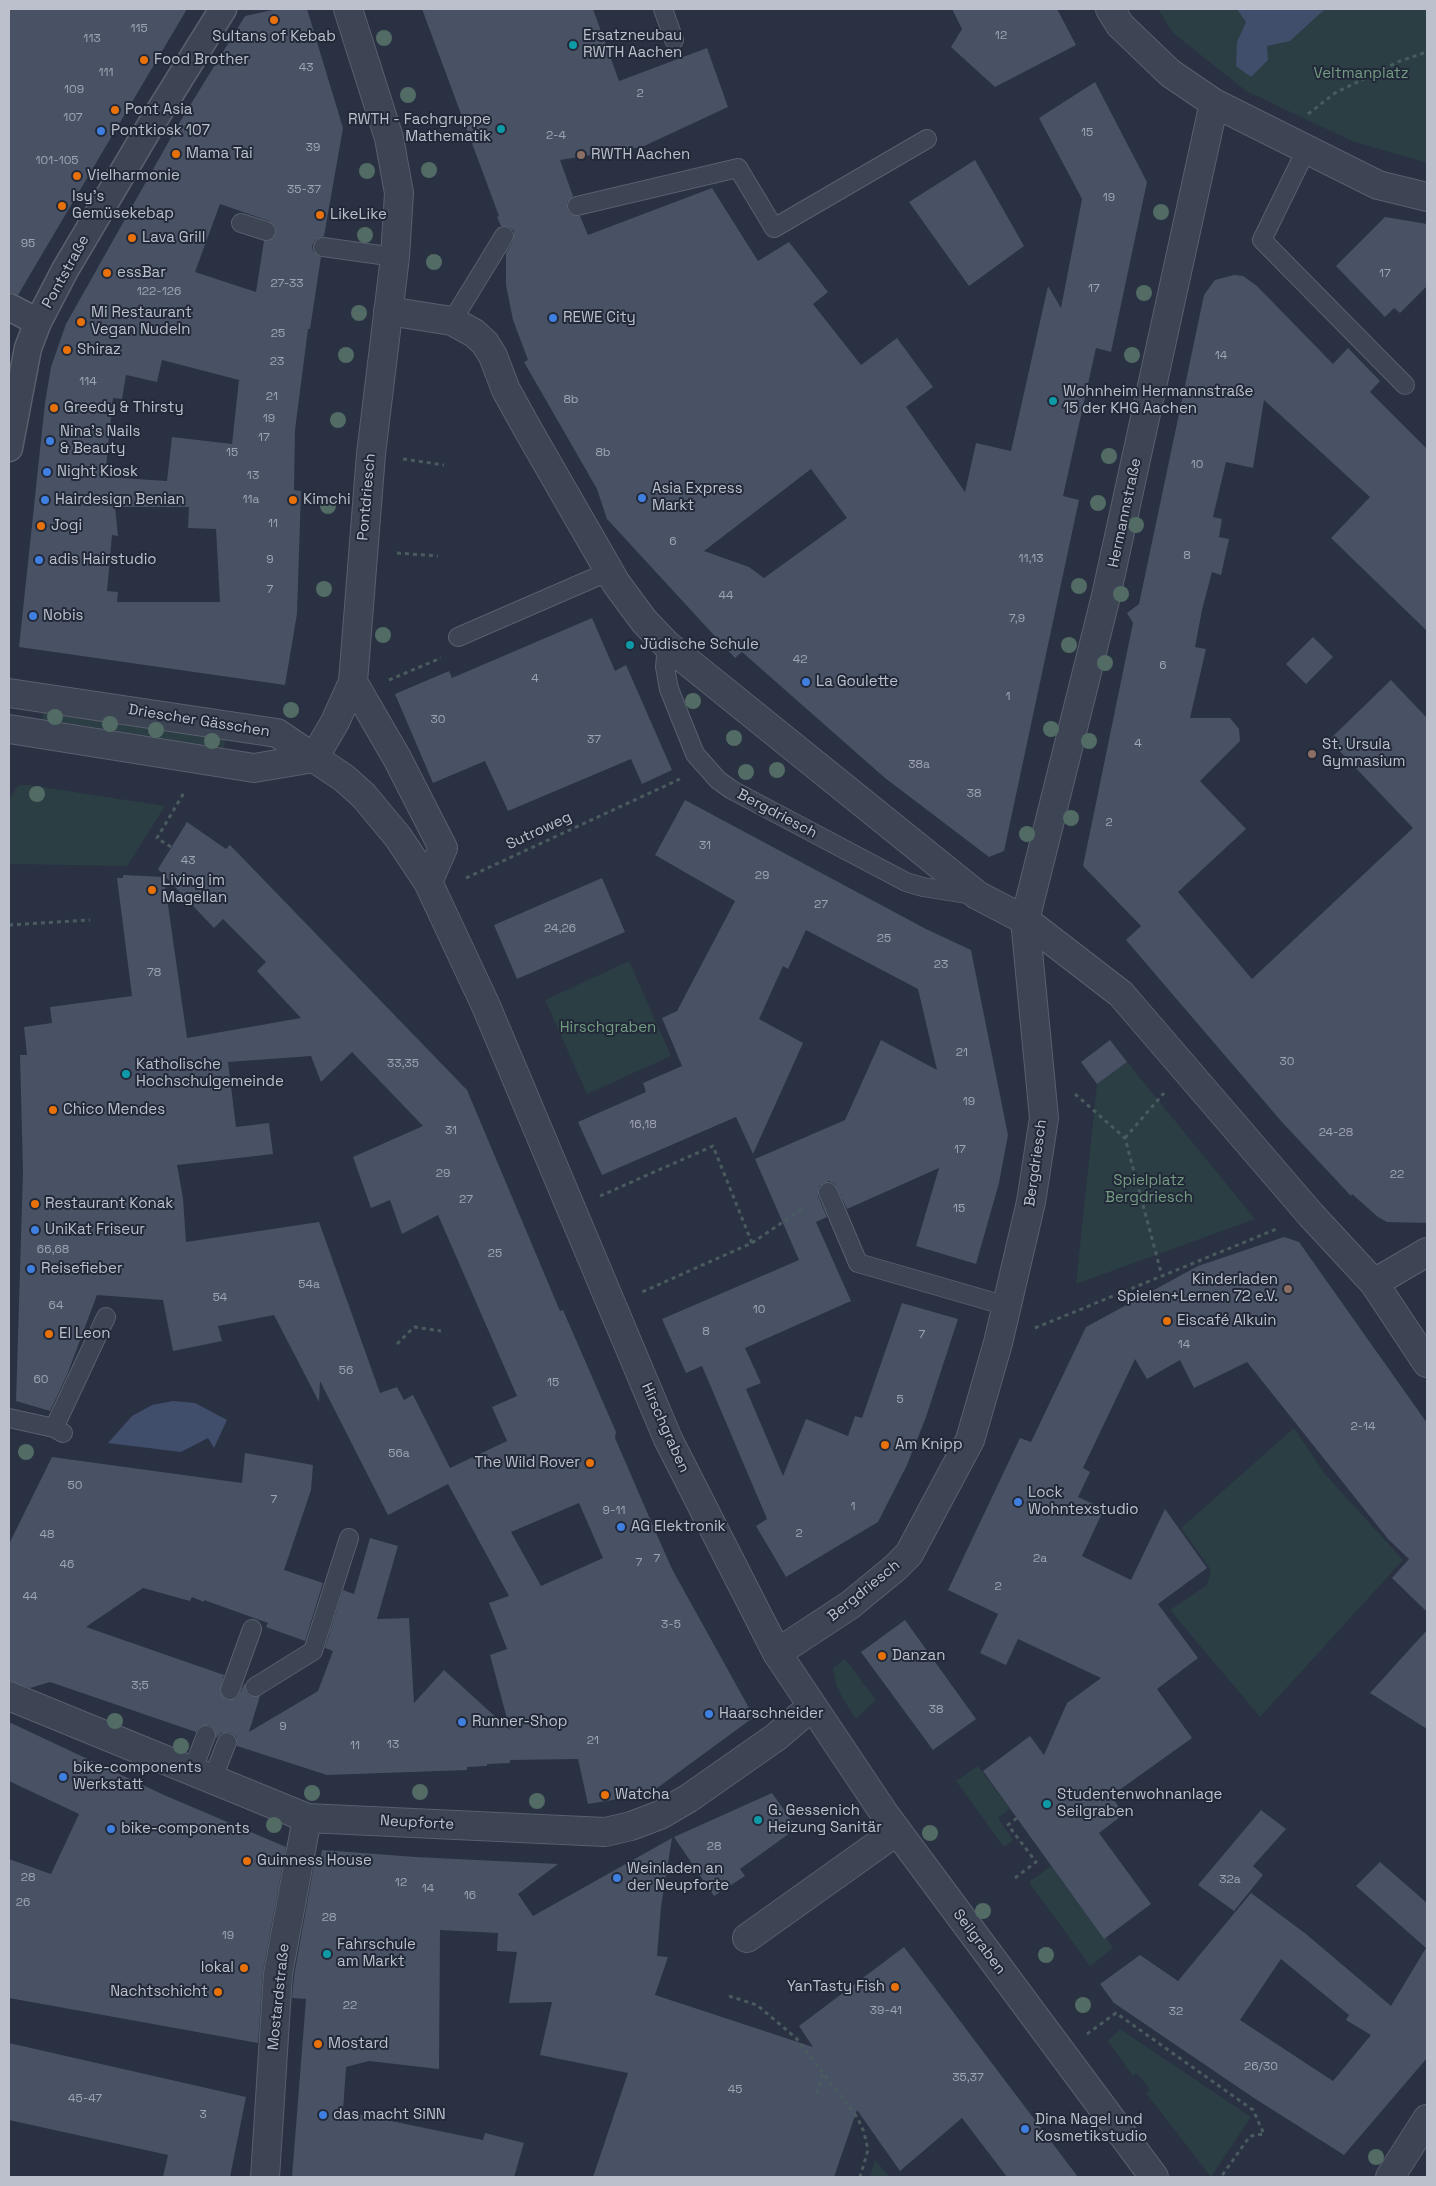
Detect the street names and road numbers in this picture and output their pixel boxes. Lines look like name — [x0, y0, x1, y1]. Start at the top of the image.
street label: Pontstraße — [39, 232, 93, 312]
street label: Pontdriesch — [354, 453, 380, 541]
street label: Hermannstraße — [1105, 457, 1145, 569]
street label: Driescher Gässchen — [127, 701, 271, 741]
street label: Bergdriesch — [734, 785, 820, 843]
street label: Sutroweg — [503, 808, 575, 854]
street label: Bergdriesch — [1021, 1118, 1051, 1208]
street label: Hirschgraben — [637, 1380, 693, 1476]
street label: Bergdriesch — [824, 1556, 904, 1626]
street label: Neupforte — [380, 1812, 454, 1834]
street label: Seilgraben — [949, 1906, 1009, 1978]
street label: Mostardstraße — [264, 1943, 294, 2051]

